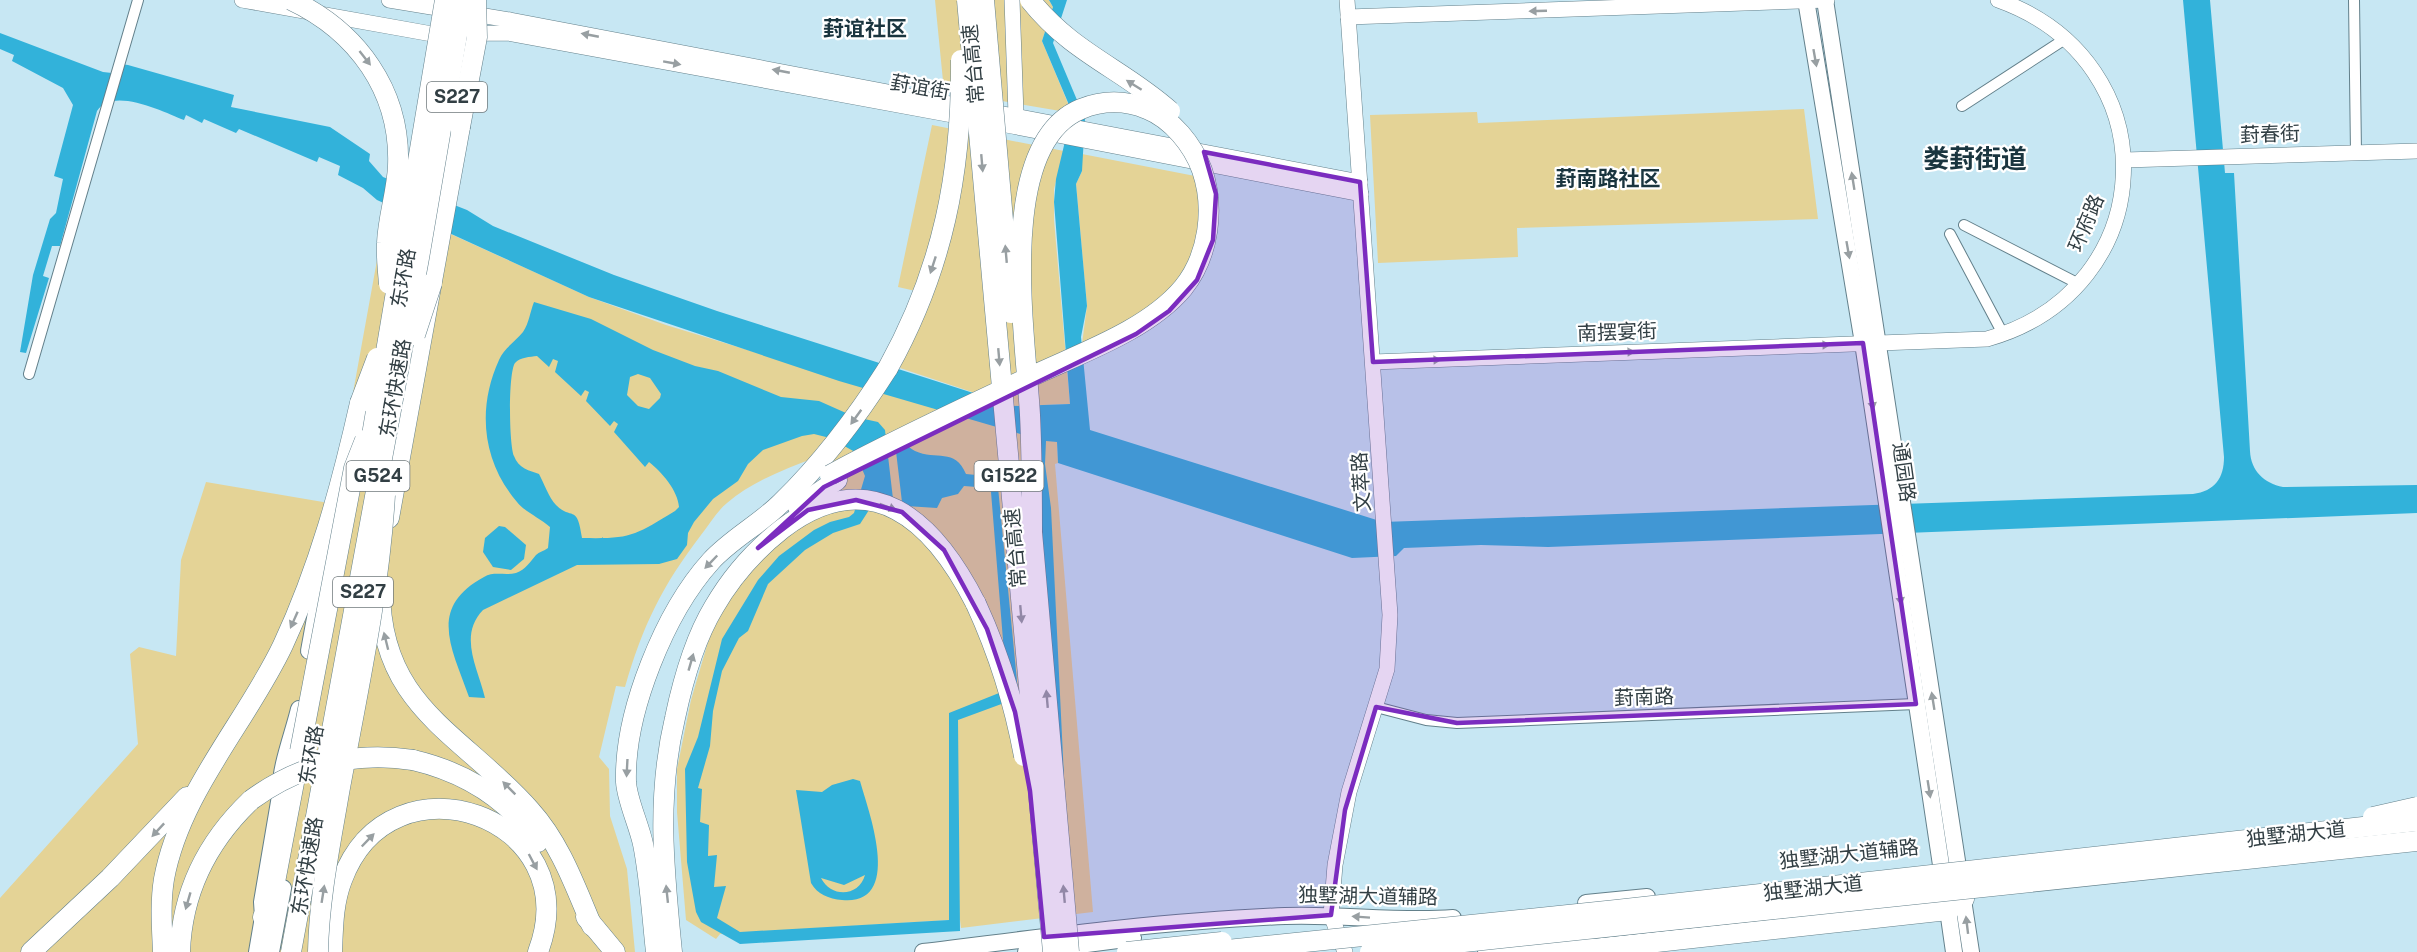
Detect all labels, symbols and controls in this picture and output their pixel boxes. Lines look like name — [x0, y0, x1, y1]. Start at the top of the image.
one-way arrow — [1528, 6, 1547, 16]
district label: 葑谊社区 — [823, 16, 907, 41]
street label: 常台高速 — [958, 23, 988, 105]
one-way arrow — [580, 30, 599, 39]
one-way arrow — [1811, 48, 1820, 67]
one-way arrow — [358, 50, 370, 65]
one-way arrow — [662, 59, 681, 68]
one-way arrow — [772, 66, 791, 75]
street label: 葑谊街 — [888, 70, 952, 104]
one-way arrow — [1126, 80, 1142, 91]
road number: S227 — [427, 82, 487, 112]
street label: 葑春街 — [2240, 121, 2300, 147]
district label: 娄葑街道 — [1923, 143, 2027, 174]
one-way arrow — [977, 153, 987, 172]
district label: 葑南路社区 — [1556, 166, 1661, 191]
one-way arrow — [1848, 171, 1857, 190]
street label: 环府路 — [2063, 191, 2109, 255]
one-way arrow — [1843, 241, 1852, 260]
one-way arrow — [1001, 245, 1011, 264]
street label: 东环路 — [386, 246, 420, 310]
one-way arrow — [928, 256, 938, 274]
street label: 南摆宴街 — [1577, 319, 1657, 345]
street label: 东环快速路 — [374, 337, 416, 439]
one-way arrow — [1812, 340, 1831, 349]
one-way arrow — [994, 348, 1003, 367]
one-way arrow — [1617, 348, 1636, 357]
one-way arrow — [1422, 355, 1441, 364]
one-way arrow — [1867, 391, 1876, 410]
one-way arrow — [850, 409, 862, 425]
street label: 通园路 — [1888, 441, 1920, 503]
street label: 文萃路 — [1347, 451, 1375, 513]
road number: G524 — [346, 461, 410, 491]
road number: G1522 — [974, 461, 1044, 491]
one-way arrow — [879, 503, 897, 512]
street label: 常台高速 — [1000, 507, 1030, 589]
one-way arrow — [704, 554, 718, 569]
road number: S227 — [333, 577, 393, 607]
one-way arrow — [1896, 587, 1905, 606]
one-way arrow — [1016, 605, 1026, 624]
one-way arrow — [289, 611, 299, 629]
one-way arrow — [381, 632, 391, 650]
one-way arrow — [686, 653, 696, 671]
street label: 葑南路 — [1614, 684, 1674, 710]
one-way arrow — [1042, 690, 1052, 709]
one-way arrow — [1929, 692, 1938, 711]
street label: 东环路 — [294, 723, 328, 787]
one-way arrow — [623, 759, 632, 778]
one-way arrow — [1925, 780, 1934, 799]
one-way arrow — [502, 781, 516, 795]
street label: 东环快速路 — [286, 815, 328, 917]
street label: 独墅湖大道 — [2245, 817, 2347, 851]
one-way arrow — [151, 822, 165, 837]
one-way arrow — [361, 832, 375, 847]
street label: 独墅湖大道辅路 — [1778, 835, 1920, 873]
one-way arrow — [528, 854, 538, 871]
street label: 独墅湖大道 — [1762, 871, 1864, 905]
street label: 独墅湖大道辅路 — [1298, 883, 1438, 909]
one-way arrow — [318, 884, 327, 903]
one-way arrow — [662, 884, 672, 903]
one-way arrow — [1059, 884, 1069, 903]
one-way arrow — [182, 892, 192, 910]
one-way arrow — [1351, 913, 1370, 922]
one-way arrow — [1963, 916, 1972, 935]

